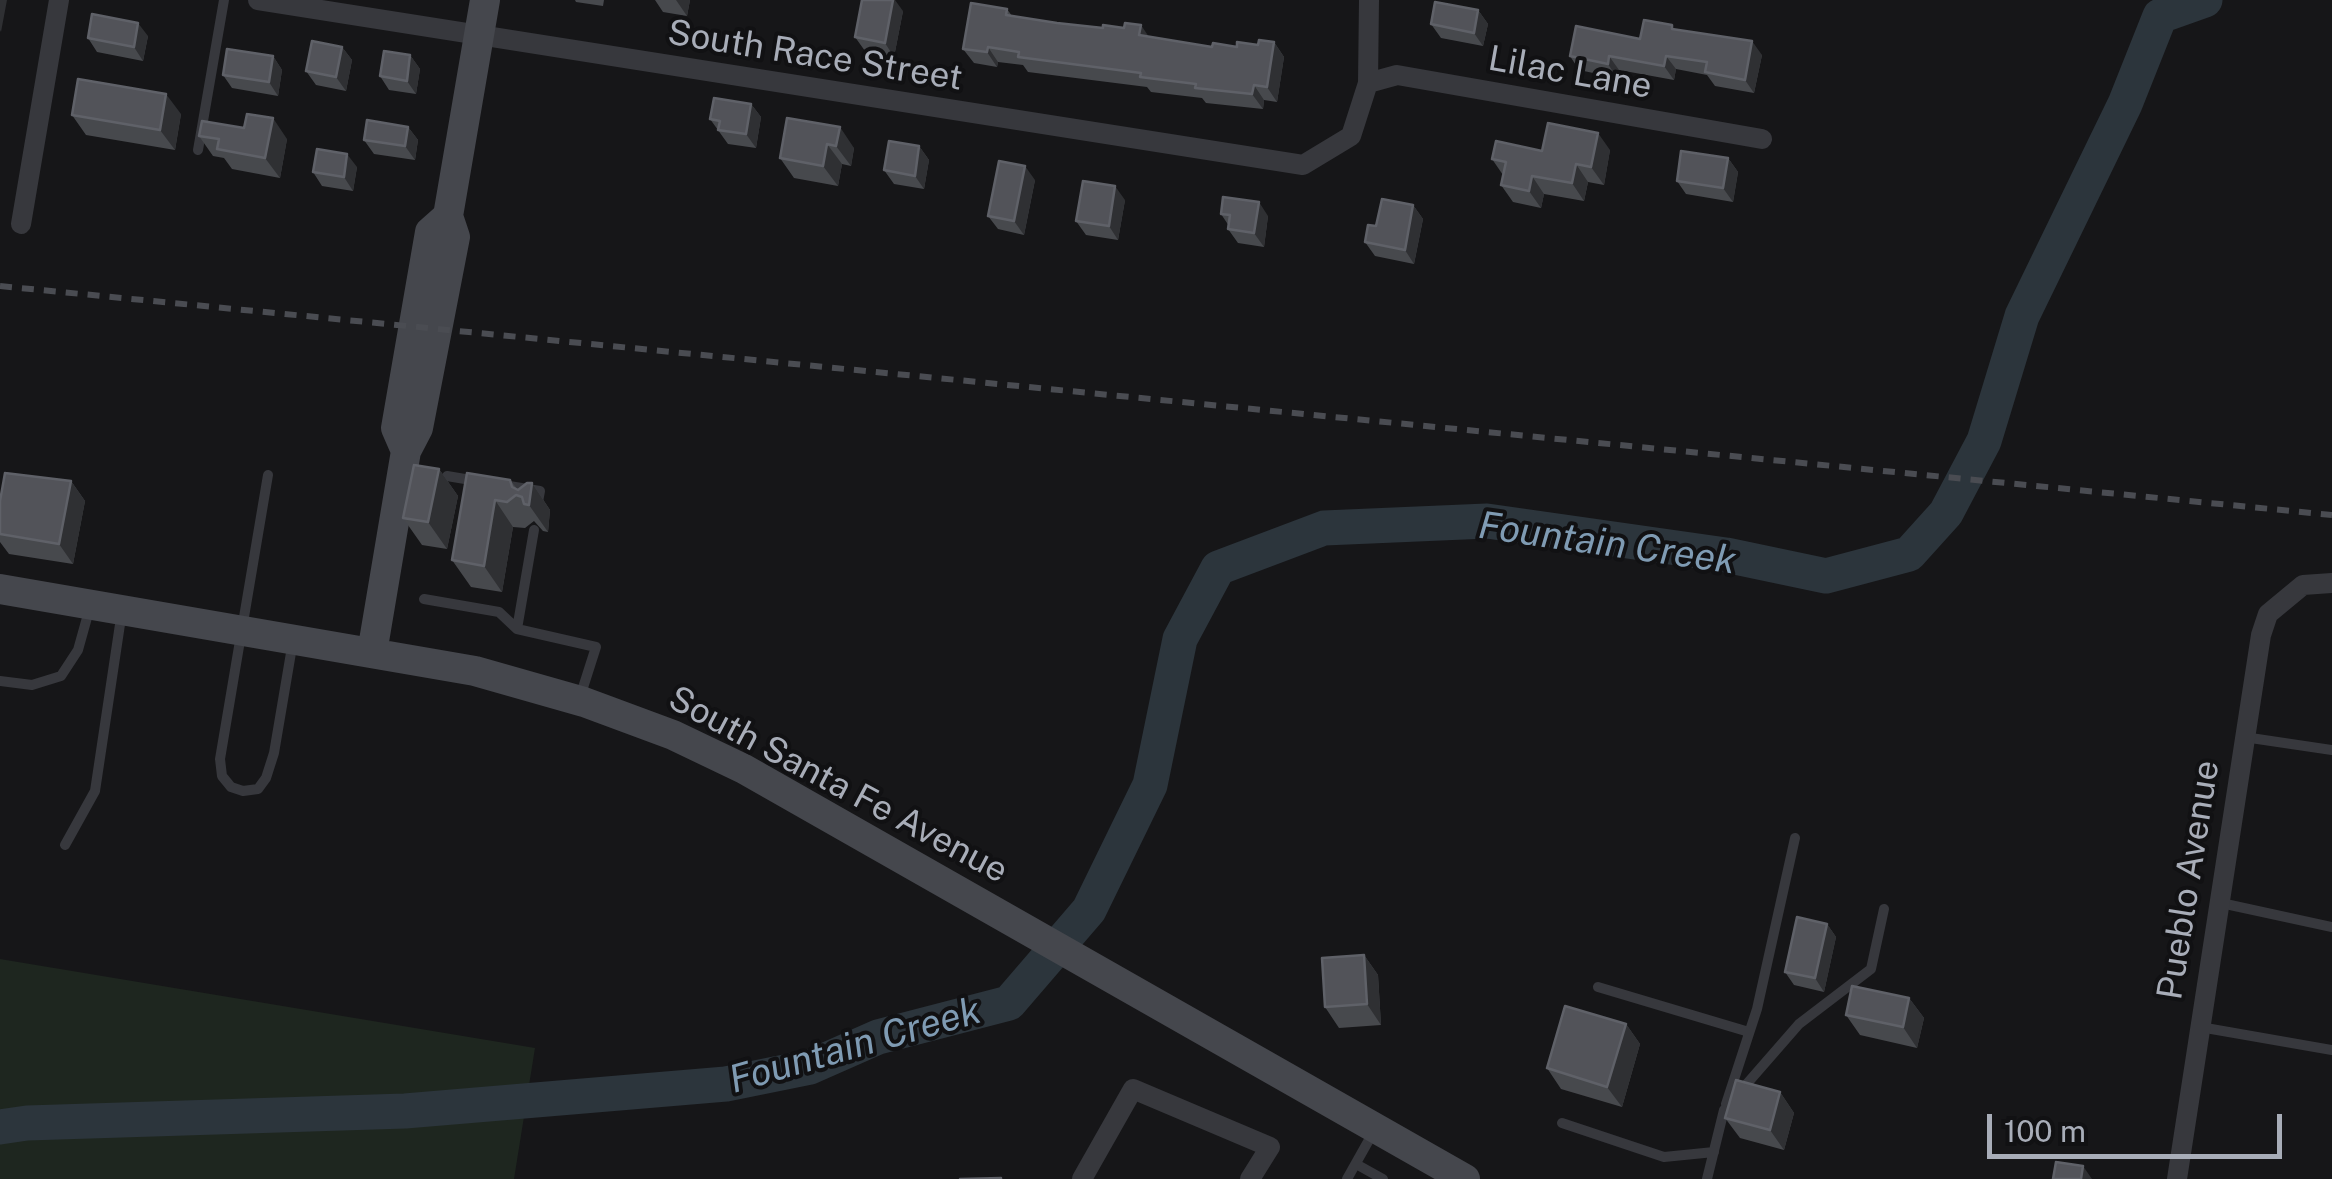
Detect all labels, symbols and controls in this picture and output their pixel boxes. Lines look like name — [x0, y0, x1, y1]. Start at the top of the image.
street label: South Race Street — [665, 12, 965, 100]
street label: Lilac Lane — [1485, 38, 1655, 108]
water label: Fountain Creek — [1475, 503, 1739, 585]
street label: South Santa Fe Avenue — [661, 678, 1015, 892]
street label: Pueblo Avenue — [2149, 757, 2229, 1003]
water label: Fountain Creek — [724, 988, 986, 1104]
scale bar — [1992, 1094, 2287, 1156]
text: 100 m — [2004, 1113, 2086, 1149]

